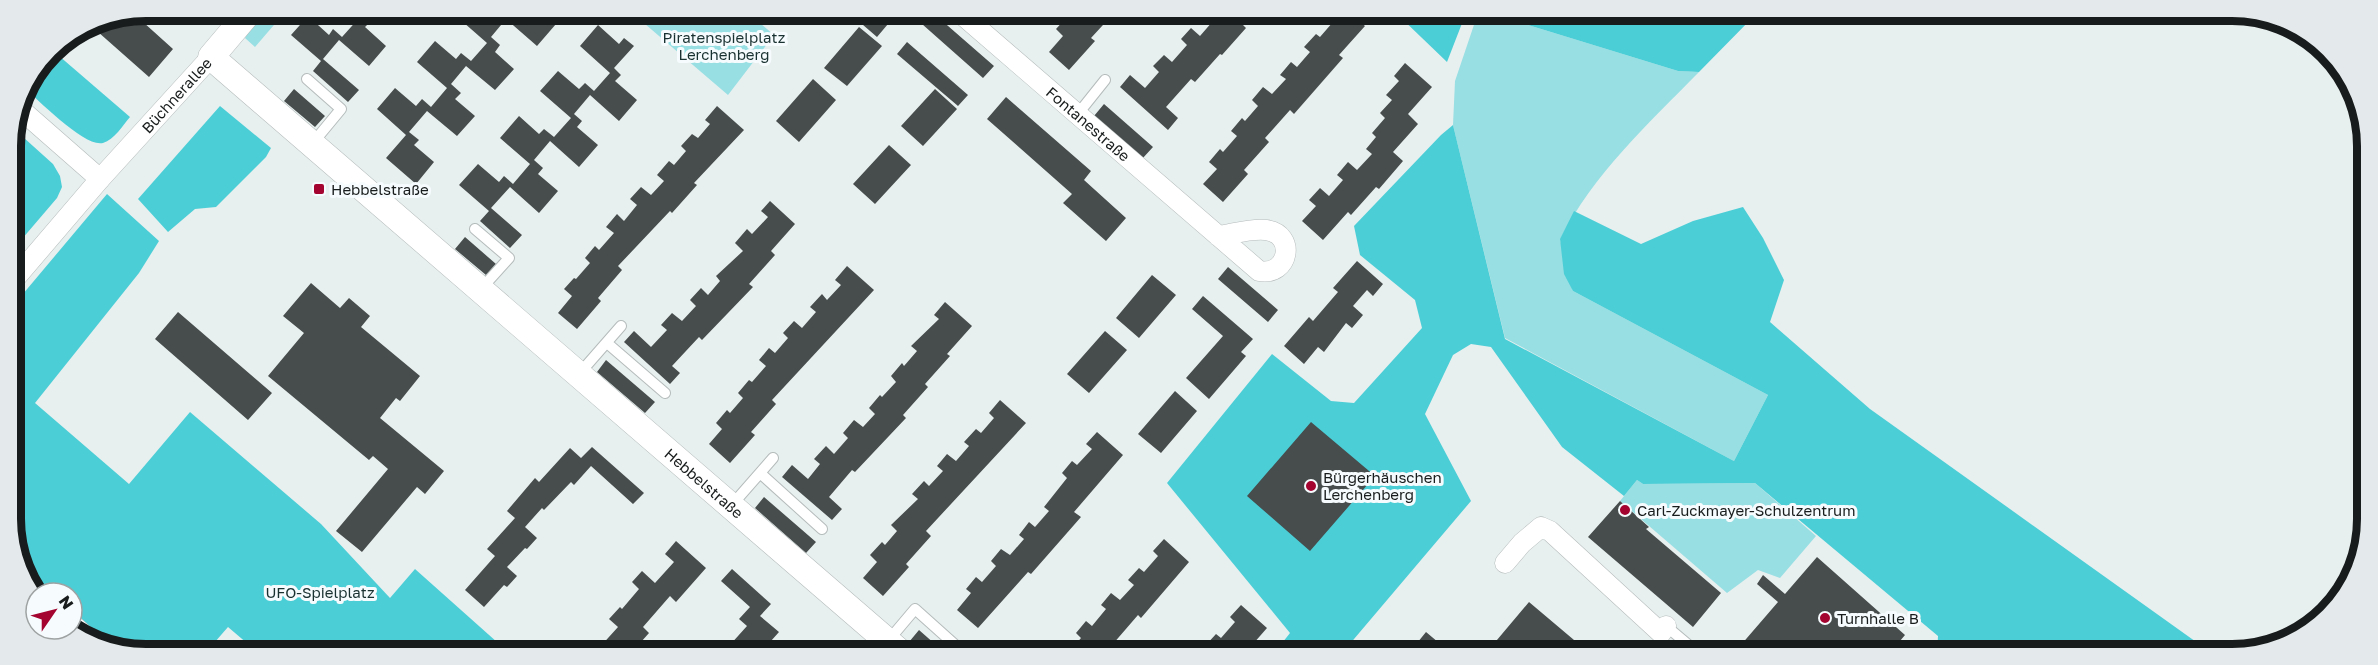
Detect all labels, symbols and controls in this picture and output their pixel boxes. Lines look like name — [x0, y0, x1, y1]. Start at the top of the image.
park label: Piratenspielplatz Lerchenberg — [663, 28, 786, 63]
street label: Büchnerallee — [138, 53, 215, 136]
street label: Fontanestraße — [1043, 83, 1134, 165]
place label: Hebbelstraße — [331, 180, 429, 198]
marker: Hebbelstraße — [312, 182, 326, 196]
street label: Hebbelstraße — [661, 444, 747, 522]
place label: Bürgerhäuschen Lerchenberg — [1323, 468, 1442, 503]
marker: Bürgerhäuschen Lerchenberg — [1304, 479, 1318, 493]
place label: Carl-Zuckmayer-Schulzentrum — [1637, 501, 1855, 519]
marker: Carl-Zuckmayer-Schulzentrum — [1618, 503, 1632, 517]
north arrow — [24, 581, 84, 641]
park label: UFO-Spielplatz — [265, 583, 375, 601]
text: N — [55, 592, 78, 613]
place label: Turnhalle B — [1837, 609, 1919, 627]
marker: Turnhalle B — [1818, 611, 1832, 625]

